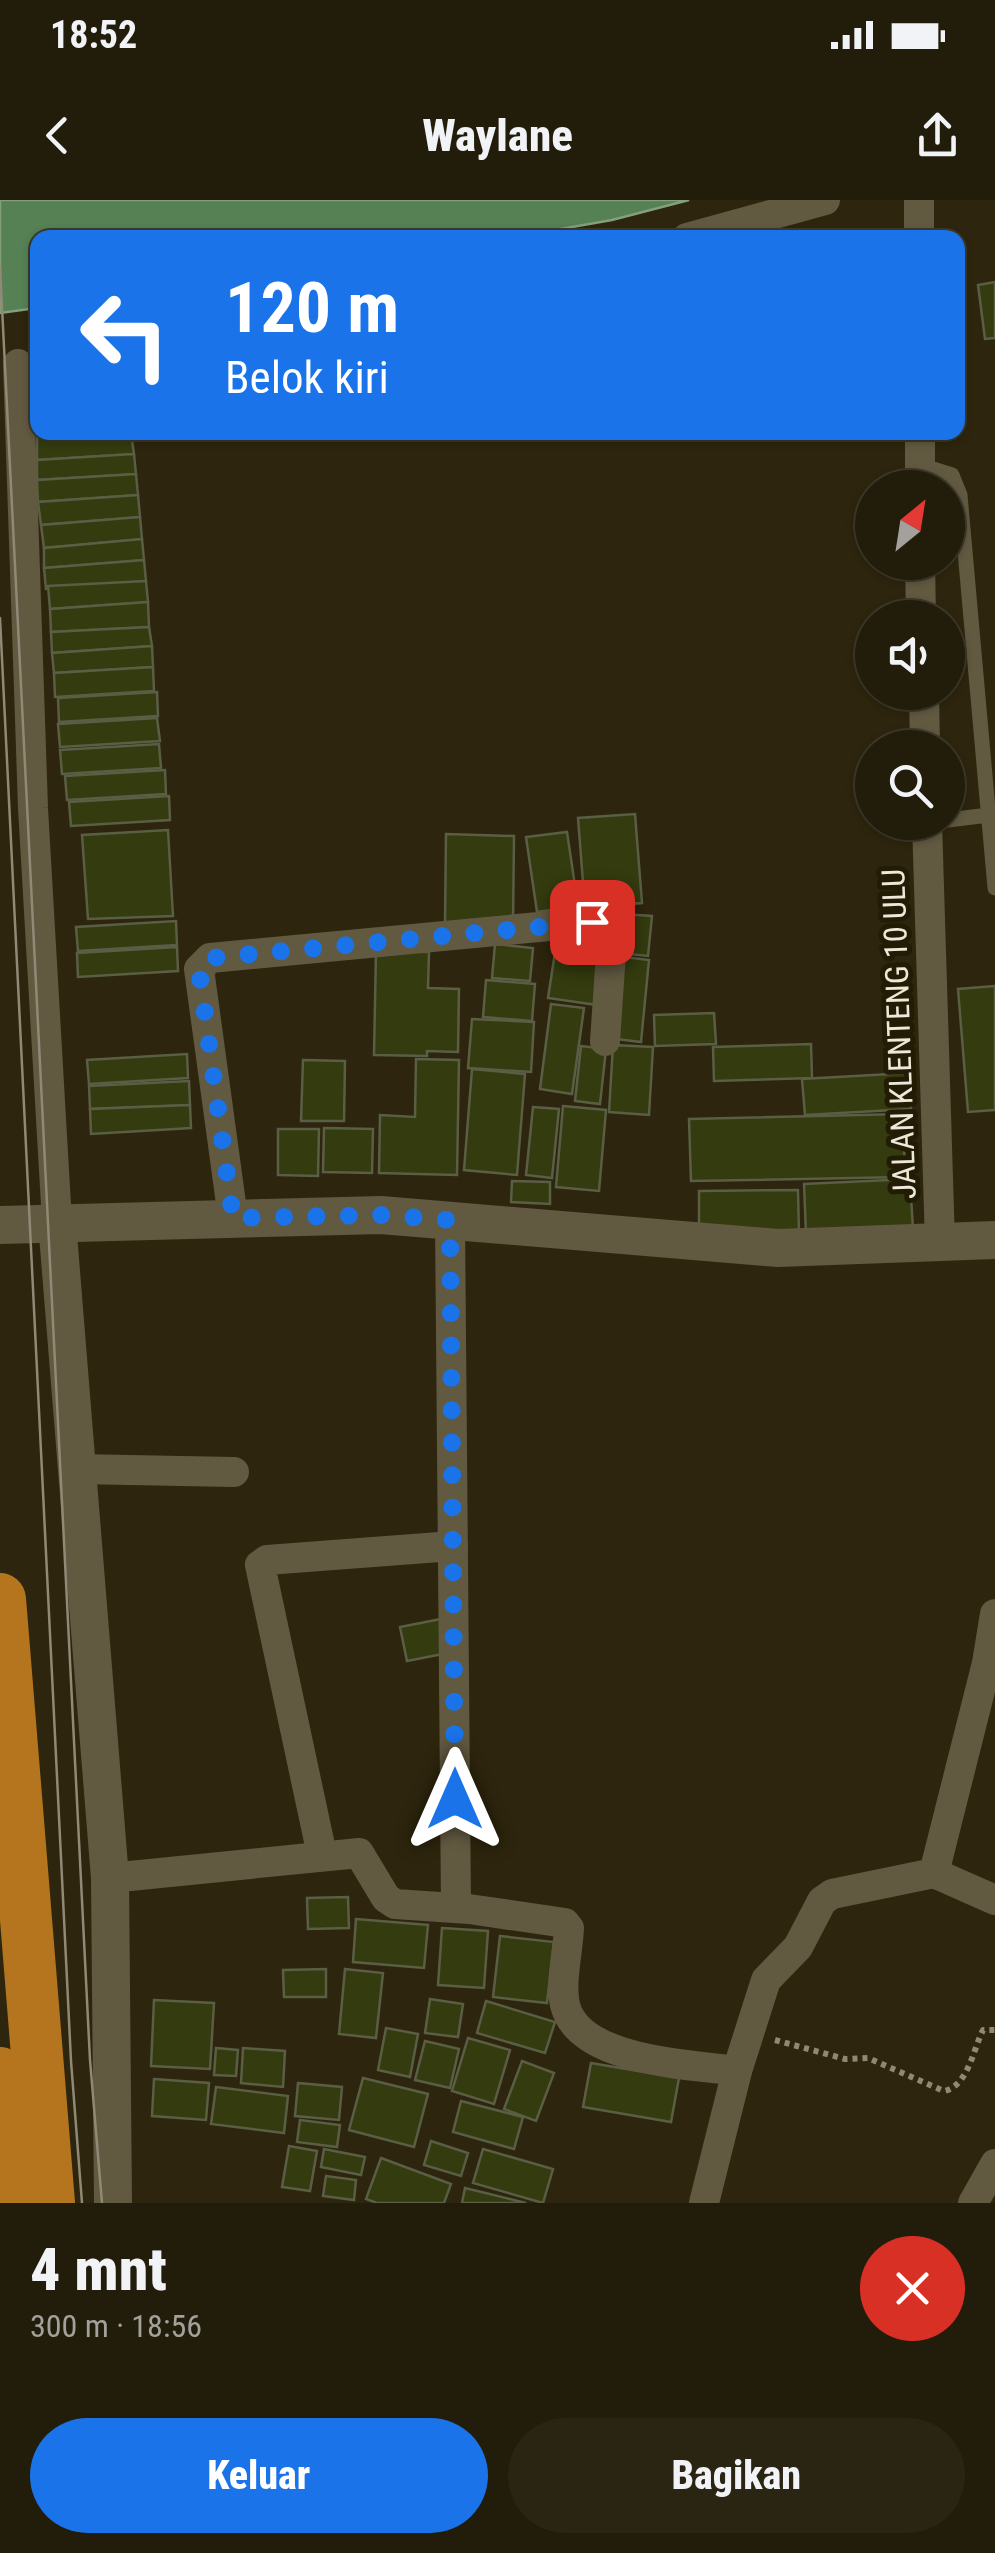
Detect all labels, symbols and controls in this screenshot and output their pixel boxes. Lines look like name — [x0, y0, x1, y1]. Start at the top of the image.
text: 18:52 — [50, 13, 137, 57]
icon: back — [30, 108, 85, 163]
icon: share — [910, 108, 965, 163]
text: Waylane — [422, 109, 573, 162]
text: 120 m — [225, 267, 399, 349]
icon: left — [60, 270, 190, 400]
text: Belok kiri — [225, 351, 389, 404]
north arrow — [855, 470, 965, 580]
map controls — [855, 470, 965, 840]
button: sound — [855, 600, 965, 710]
button: search — [855, 730, 965, 840]
street label: JALAN KLENTENG 10 ULU — [874, 868, 924, 1200]
pin — [550, 880, 635, 965]
icon: arrive — [565, 895, 620, 950]
position arrow — [403, 1747, 507, 1851]
text: 4 mnt — [30, 2234, 167, 2305]
button: close — [860, 2236, 965, 2341]
text: 300 m · 18:56 — [30, 2307, 202, 2345]
button: Keluar — [30, 2418, 488, 2533]
button: Bagikan — [508, 2418, 965, 2533]

